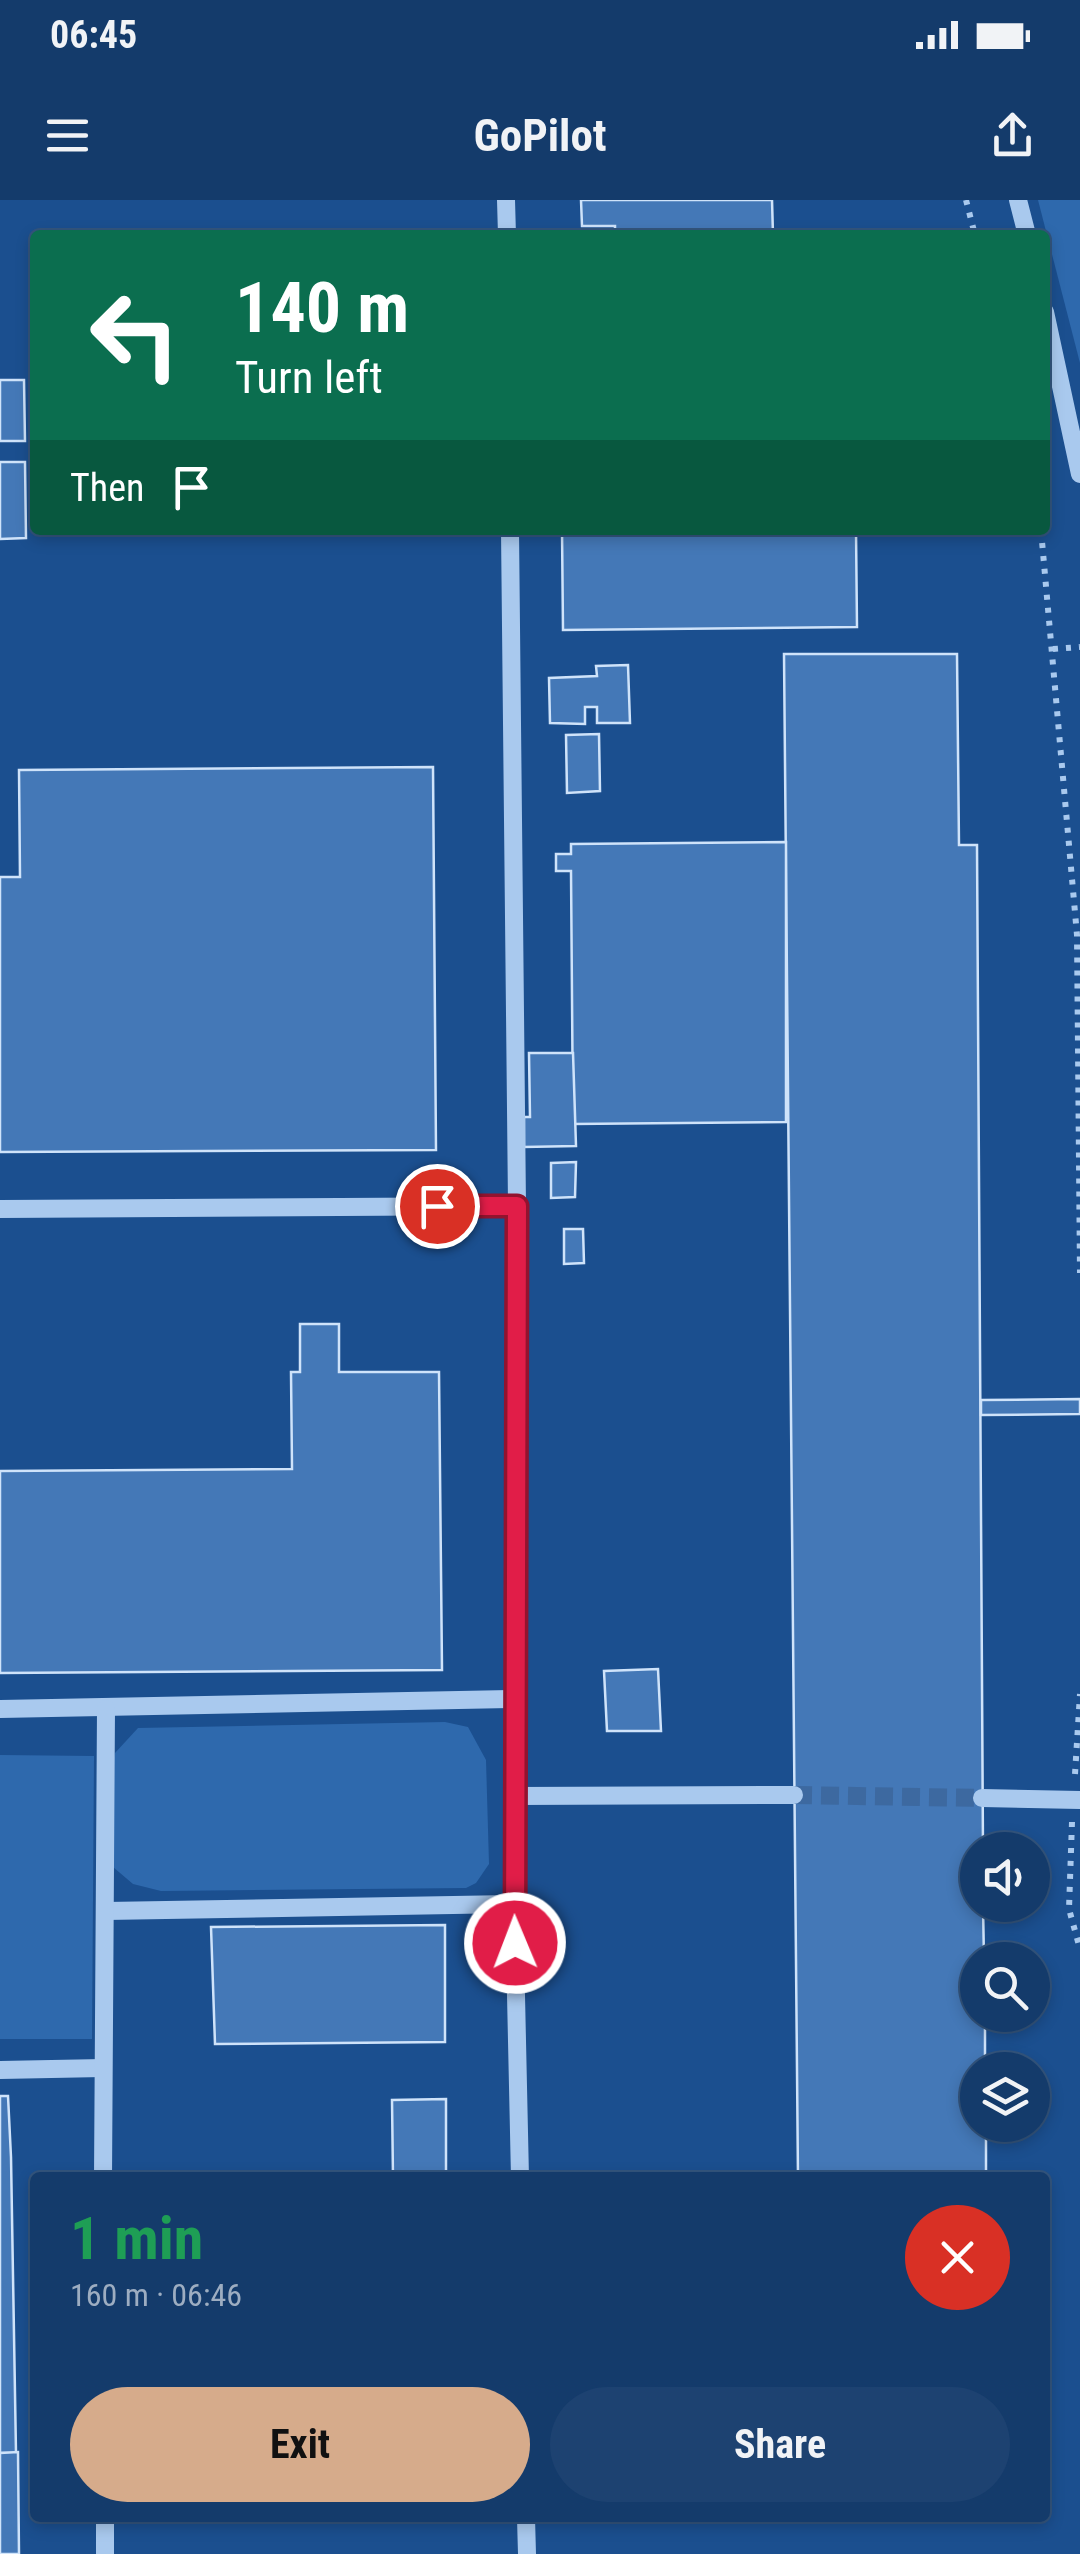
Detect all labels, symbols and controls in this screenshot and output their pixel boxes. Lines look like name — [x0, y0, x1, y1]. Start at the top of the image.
text: 06:45 — [50, 13, 137, 57]
icon: menu — [40, 108, 95, 163]
icon: share — [985, 108, 1040, 163]
text: GoPilot — [473, 109, 607, 162]
text: 140 m — [235, 267, 409, 349]
icon: left — [70, 270, 200, 400]
text: Turn left — [235, 351, 383, 404]
icon: arrive — [164, 460, 219, 515]
text: Then — [70, 466, 144, 510]
pin — [395, 1164, 480, 1249]
icon: arrive — [410, 1179, 465, 1234]
map controls — [960, 1832, 1050, 2142]
button: sound — [960, 1832, 1050, 1922]
position arrow — [463, 1891, 567, 1995]
button: search — [960, 1942, 1050, 2032]
button: layers — [960, 2052, 1050, 2142]
text: 1 min — [70, 2203, 203, 2274]
button: close — [905, 2205, 1010, 2310]
text: 160 m · 06:46 — [70, 2276, 242, 2314]
button: Exit — [70, 2387, 530, 2502]
button: Share — [550, 2387, 1010, 2502]

